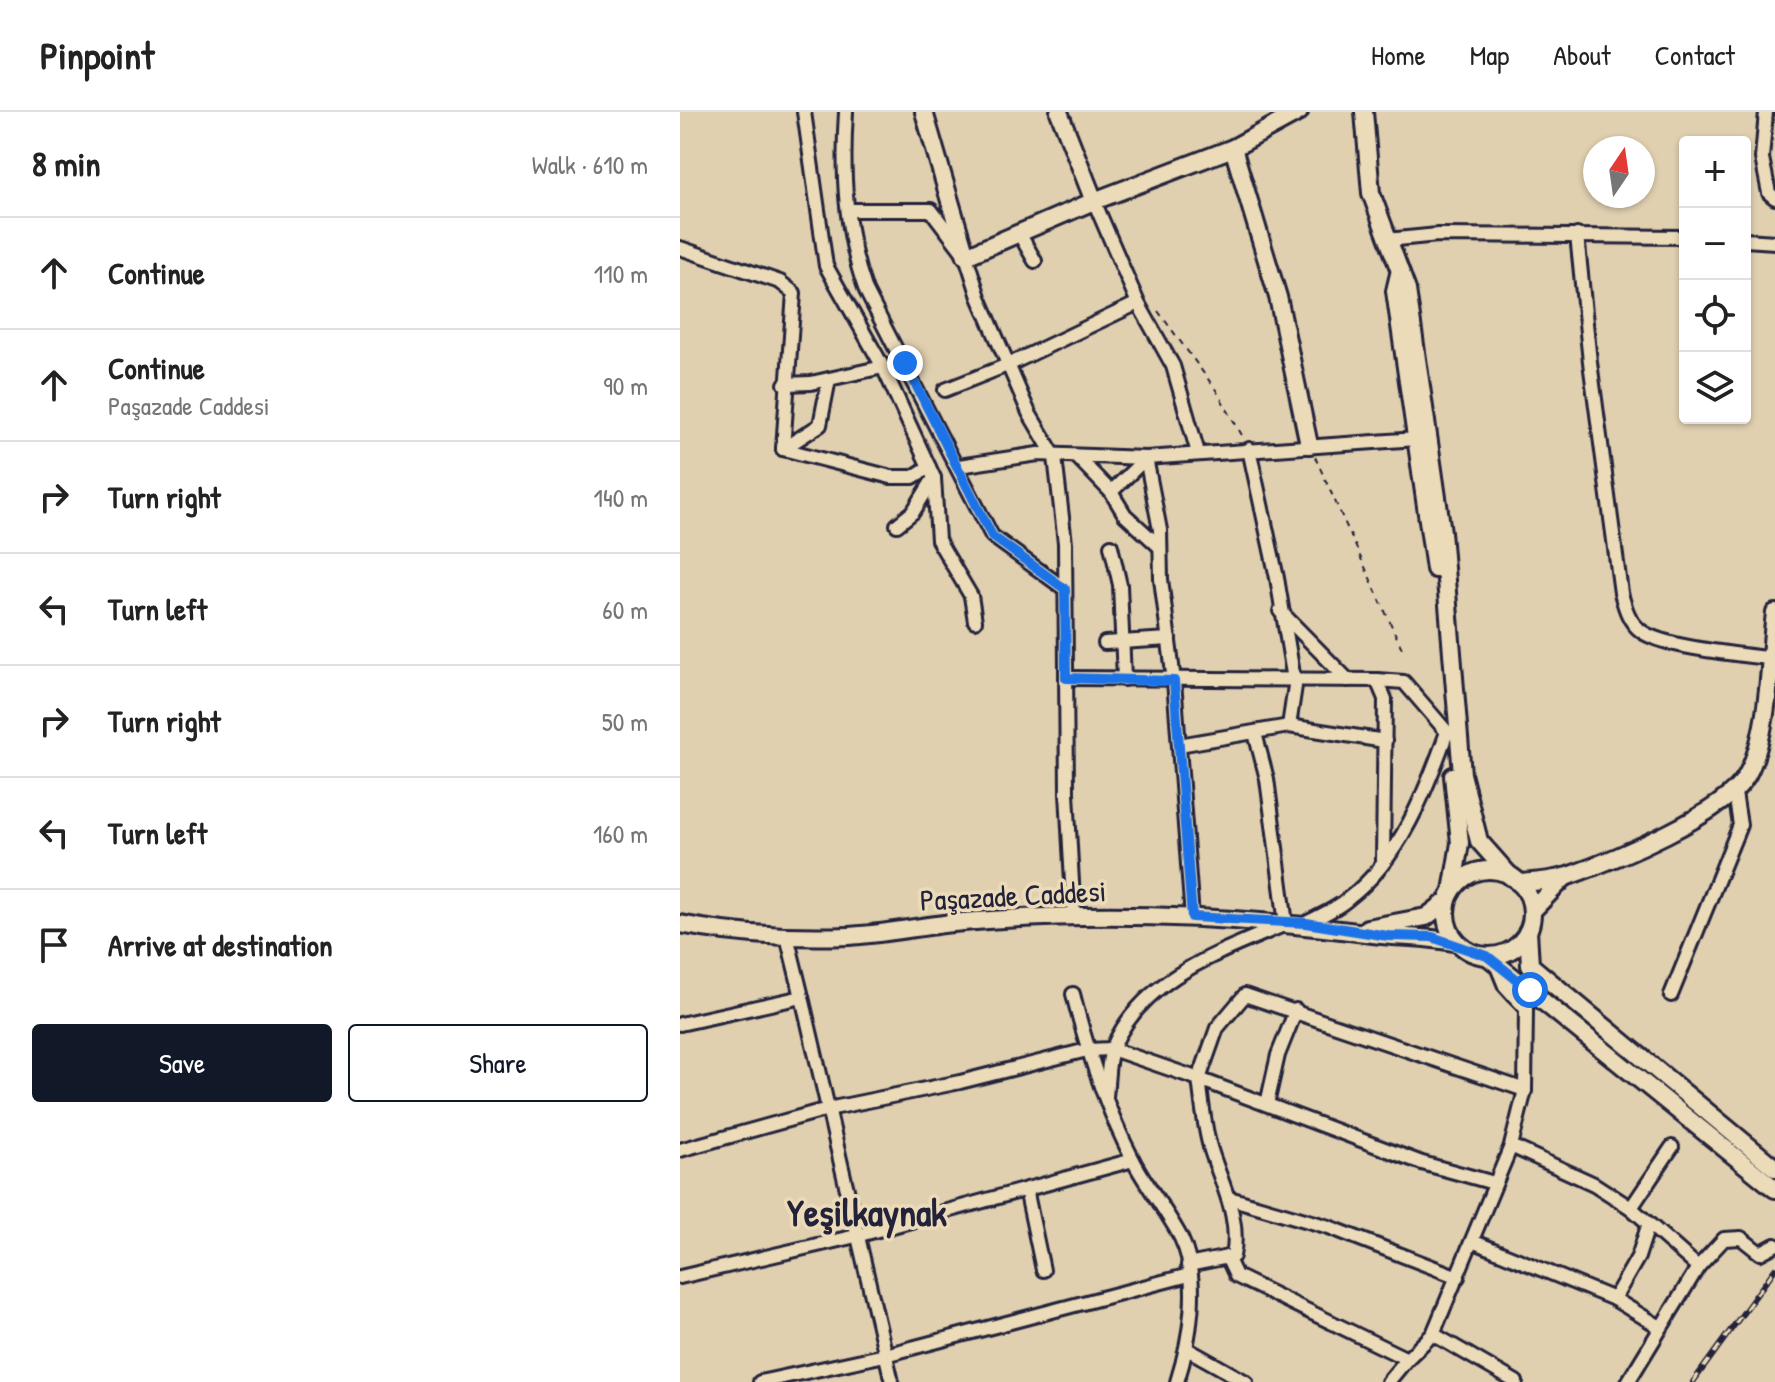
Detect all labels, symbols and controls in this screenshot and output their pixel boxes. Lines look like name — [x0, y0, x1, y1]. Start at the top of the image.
text: Pinpoint — [40, 29, 154, 81]
text: Home — [1371, 36, 1426, 74]
text: Map — [1470, 36, 1509, 74]
text: About — [1553, 36, 1611, 74]
text: Contact — [1655, 36, 1735, 74]
north arrow — [1583, 136, 1655, 208]
map controls — [1679, 136, 1751, 424]
button: + — [1679, 136, 1751, 208]
text: 8 min — [32, 141, 101, 187]
text: Walk · 610 m — [532, 147, 648, 182]
button: − — [1679, 208, 1751, 280]
icon: ahead — [32, 251, 76, 295]
text: Continue — [108, 253, 205, 293]
text: 110 m — [594, 256, 648, 291]
button: locate — [1679, 280, 1751, 352]
route end — [887, 345, 923, 381]
text: Continue — [108, 348, 205, 388]
button: layers — [1679, 352, 1751, 424]
icon: ahead — [32, 363, 76, 407]
text: 90 m — [603, 368, 648, 403]
text: Paşazade Caddesi — [108, 388, 270, 423]
icon: right — [32, 475, 76, 519]
text: Turn right — [108, 477, 221, 517]
text: 140 m — [594, 480, 648, 515]
icon: left — [32, 587, 76, 631]
text: Turn left — [108, 589, 207, 629]
text: 60 m — [602, 592, 648, 627]
icon: right — [32, 699, 76, 743]
text: Turn right — [108, 701, 221, 741]
text: 50 m — [602, 704, 648, 739]
icon: left — [32, 811, 76, 855]
text: Turn left — [108, 813, 207, 853]
text: 160 m — [593, 816, 648, 851]
street label: Paşazade Caddesi — [919, 870, 1107, 920]
icon: arrive — [32, 923, 76, 967]
text: Arrive at destination — [108, 925, 333, 965]
route start — [1512, 972, 1548, 1008]
button: Save — [32, 1024, 332, 1102]
button: Share — [348, 1024, 648, 1102]
district label: Yeşilkaynak — [787, 1186, 947, 1239]

